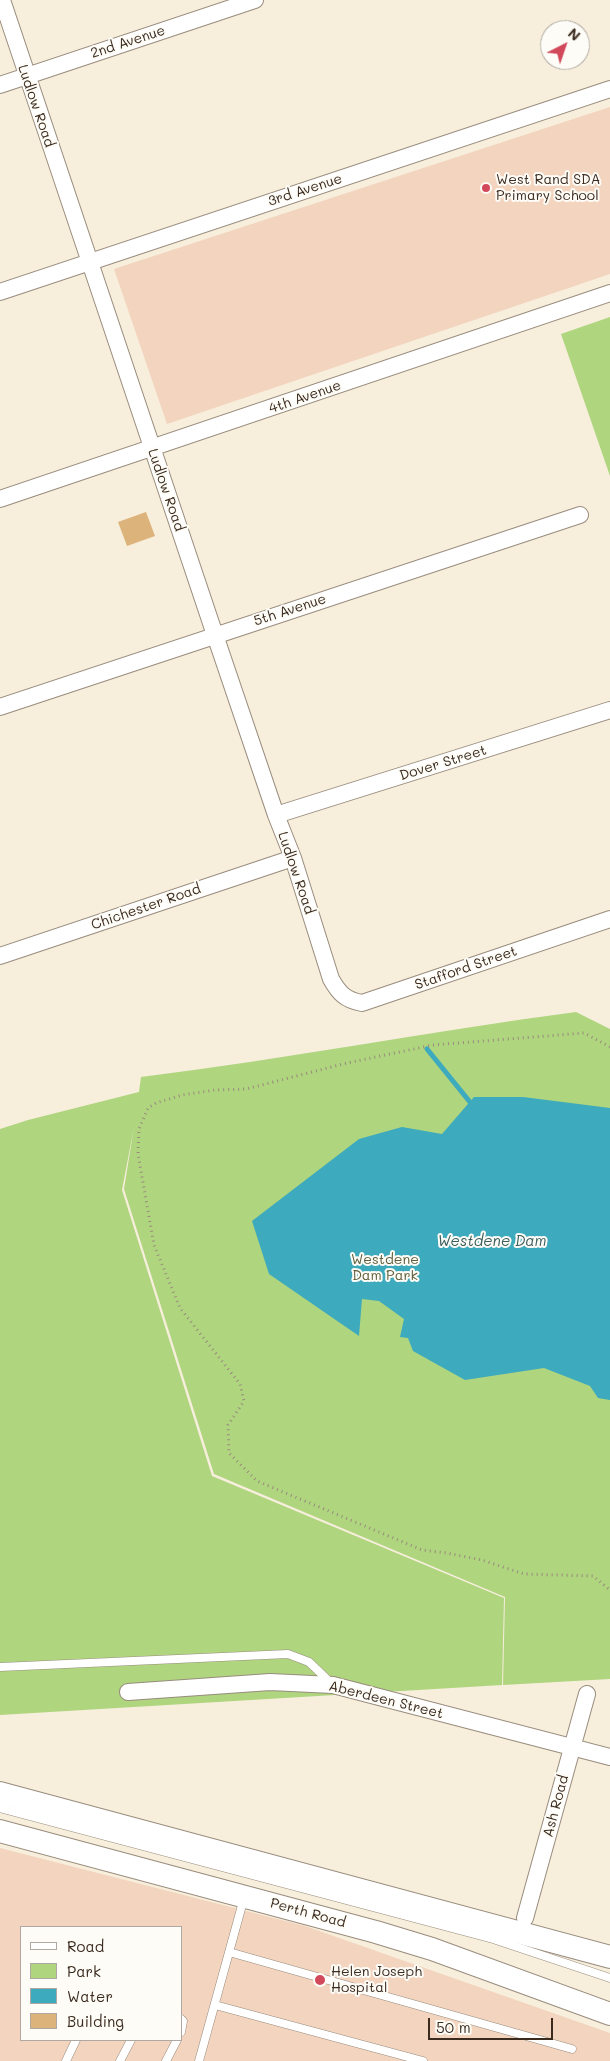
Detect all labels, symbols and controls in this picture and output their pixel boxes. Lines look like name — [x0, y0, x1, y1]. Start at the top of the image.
north arrow — [540, 20, 590, 70]
street label: 2nd Avenue — [89, 22, 167, 62]
text: N — [564, 23, 585, 45]
street label: Ludlow Road — [14, 63, 58, 149]
street label: 3rd Avenue — [266, 170, 344, 210]
place label: West Rand SDA Primary School — [496, 172, 600, 204]
marker: West Rand SDA Primary School — [480, 182, 492, 194]
street label: 4th Avenue — [267, 377, 343, 417]
street label: Ludlow Road — [144, 447, 188, 533]
street label: 5th Avenue — [252, 590, 328, 630]
street label: Dover Street — [397, 742, 489, 784]
street label: Ludlow Road — [274, 830, 318, 916]
street label: Chichester Road — [89, 880, 203, 934]
street label: Stafford Street — [413, 943, 519, 993]
water label: Westdene Dam — [437, 1232, 547, 1250]
park label: Westdene Dam Park — [351, 1252, 419, 1284]
street label: Aberdeen Street — [327, 1678, 445, 1722]
street label: Ash Road — [540, 1773, 572, 1839]
street label: Perth Road — [268, 1895, 348, 1931]
legend — [20, 1926, 182, 2041]
text: Road — [67, 1936, 104, 1956]
text: Park — [67, 1961, 101, 1981]
place label: Helen Joseph Hospital — [331, 1964, 422, 1996]
marker: Helen Joseph Hospital — [313, 1973, 327, 1987]
text: Water — [67, 1986, 113, 2006]
scale bar — [430, 2008, 555, 2040]
text: Building — [67, 2011, 124, 2031]
text: 50 m — [436, 2017, 471, 2037]

